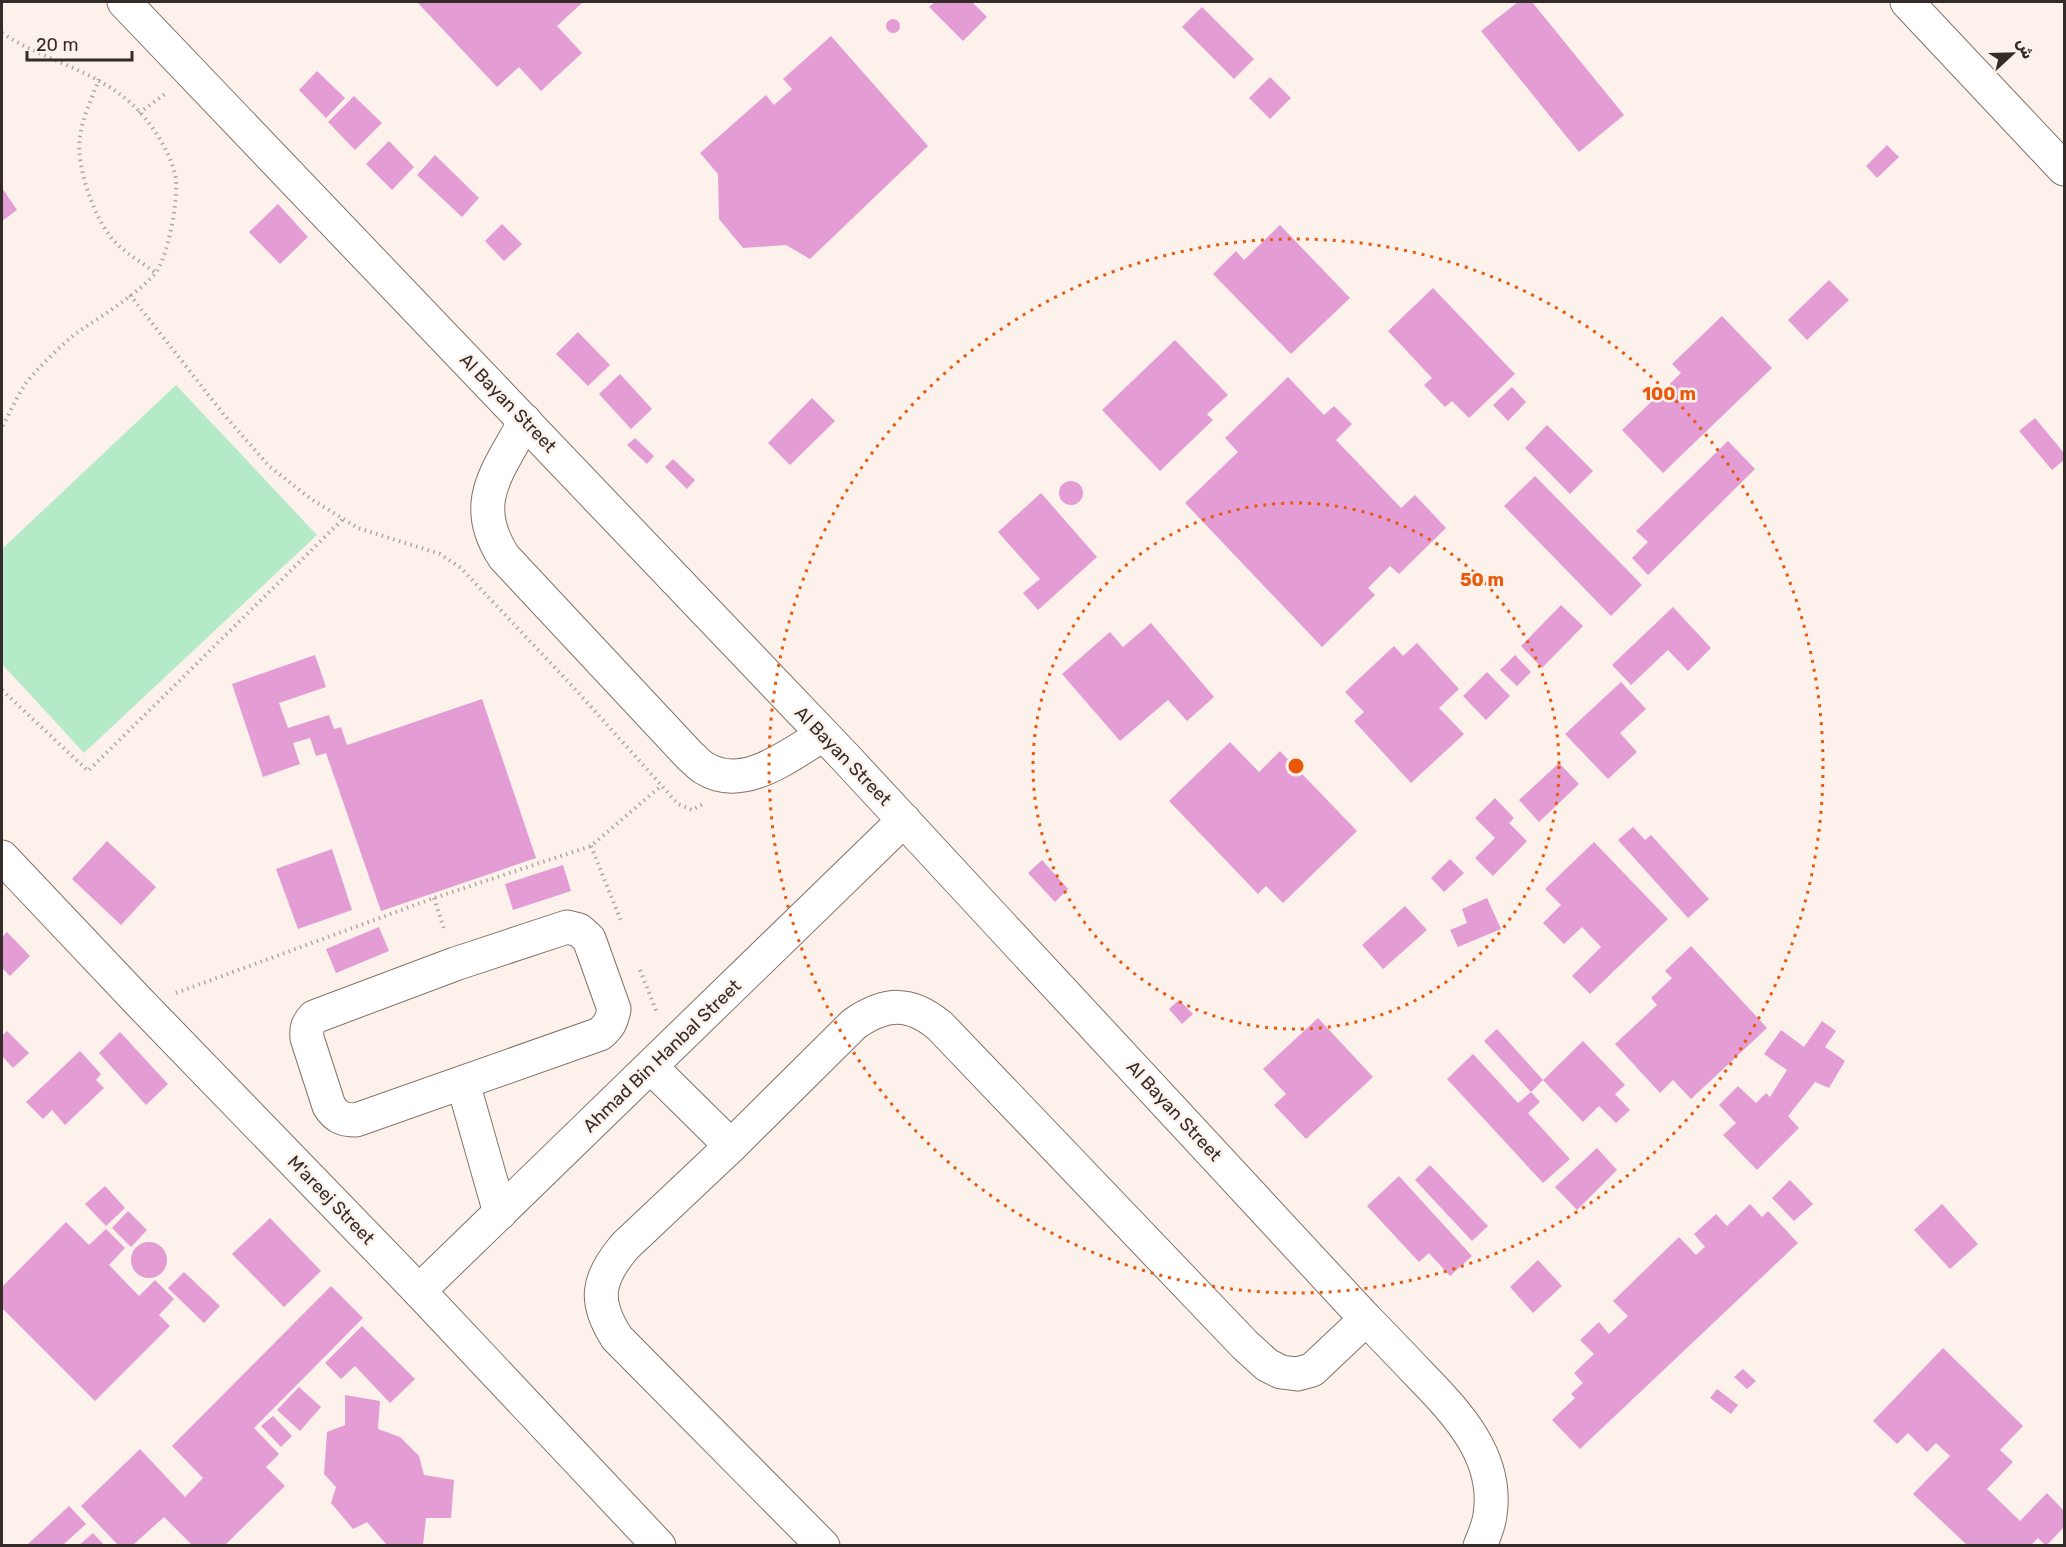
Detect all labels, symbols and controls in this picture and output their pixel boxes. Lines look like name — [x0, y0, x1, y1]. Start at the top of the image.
scale bar — [27, 24, 132, 62]
north arrow — [1982, 24, 2042, 84]
text: 20 m — [36, 34, 78, 56]
text: ش — [2013, 36, 2038, 62]
street label: Al Bayan Street — [455, 349, 561, 457]
text: 100 m — [1642, 383, 1696, 405]
text: 50 m — [1460, 569, 1504, 591]
street label: Al Bayan Street — [790, 702, 896, 810]
centre of rings — [1286, 756, 1306, 776]
street label: Ahmad Bin Hanbal Street — [578, 975, 746, 1137]
street label: Al Bayan Street — [1122, 1056, 1226, 1166]
street label: M'areej Street — [283, 1151, 379, 1249]

